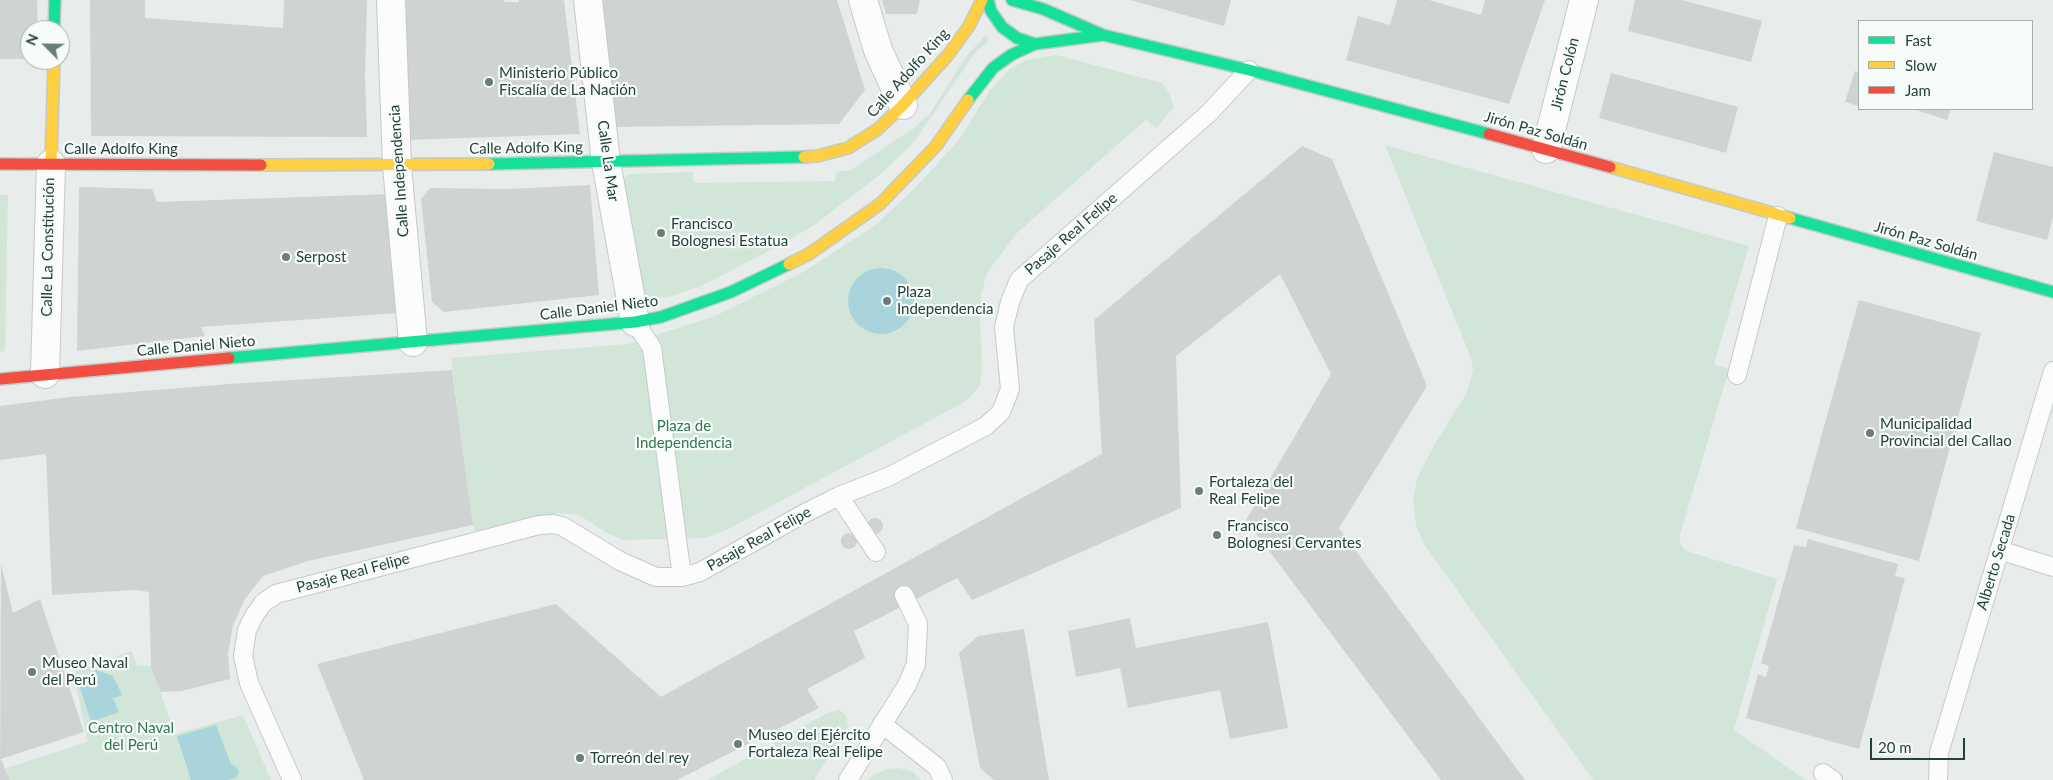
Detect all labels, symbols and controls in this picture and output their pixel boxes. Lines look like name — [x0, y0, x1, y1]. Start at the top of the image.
north arrow — [20, 20, 70, 70]
legend — [1858, 20, 2033, 110]
street label: Calle Adolfo King — [863, 25, 953, 121]
text: N — [22, 31, 42, 48]
text: Fast — [1905, 31, 1932, 49]
street label: Jirón Colón — [1547, 36, 1583, 112]
text: Slow — [1905, 56, 1937, 74]
place label: Ministerio Público Fiscalía de La Nación — [499, 64, 636, 99]
marker: Ministerio Público Fiscalía de La Nación — [483, 76, 495, 88]
text: Jam — [1905, 81, 1931, 99]
street label: Calle Independencia — [385, 104, 413, 238]
street label: Jirón Paz Soldán — [1482, 108, 1590, 154]
street label: Calle La Mar — [593, 119, 623, 203]
street label: Calle Adolfo King — [469, 138, 583, 158]
street label: Calle Adolfo King — [64, 140, 178, 158]
street label: Calle La Constitución — [38, 177, 58, 317]
street label: Pasaje Real Felipe — [1021, 189, 1121, 279]
place label: Francisco Bolognesi Estatua — [671, 215, 788, 250]
street label: Jirón Paz Soldán — [1872, 218, 1980, 264]
marker: Francisco Bolognesi Estatua — [655, 227, 667, 239]
place label: Serpost — [296, 248, 346, 266]
marker: Serpost — [280, 251, 292, 263]
place label: Plaza Independencia — [897, 283, 993, 318]
street label: Calle Daniel Nieto — [539, 292, 659, 324]
marker: Plaza Independencia — [881, 295, 893, 307]
street label: Calle Daniel Nieto — [136, 332, 256, 360]
place label: Municipalidad Provincial del Callao — [1880, 415, 2012, 450]
park label: Plaza de Independencia — [636, 417, 732, 452]
marker: Municipalidad Provincial del Callao — [1864, 427, 1876, 439]
place label: Fortaleza del Real Felipe — [1209, 473, 1293, 508]
marker: Fortaleza del Real Felipe — [1193, 485, 1205, 497]
street label: Pasaje Real Felipe — [704, 503, 814, 575]
street label: Alberto Secada — [1973, 512, 2019, 612]
place label: Francisco Bolognesi Cervantes — [1227, 517, 1361, 552]
marker: Francisco Bolognesi Cervantes — [1211, 529, 1223, 541]
street label: Pasaje Real Felipe — [294, 549, 412, 597]
place label: Museo Naval del Perú — [42, 654, 128, 689]
marker: Museo Naval del Perú — [26, 666, 38, 678]
park label: Centro Naval del Perú — [88, 719, 174, 754]
place label: Museo del Ejército Fortaleza Real Felipe — [748, 726, 883, 761]
scale bar — [1873, 728, 1968, 760]
marker: Museo del Ejército Fortaleza Real Felipe — [732, 738, 744, 750]
text: 20 m — [1878, 738, 1912, 756]
place label: Torreón del rey — [590, 749, 689, 767]
marker: Torreón del rey — [574, 752, 586, 764]

